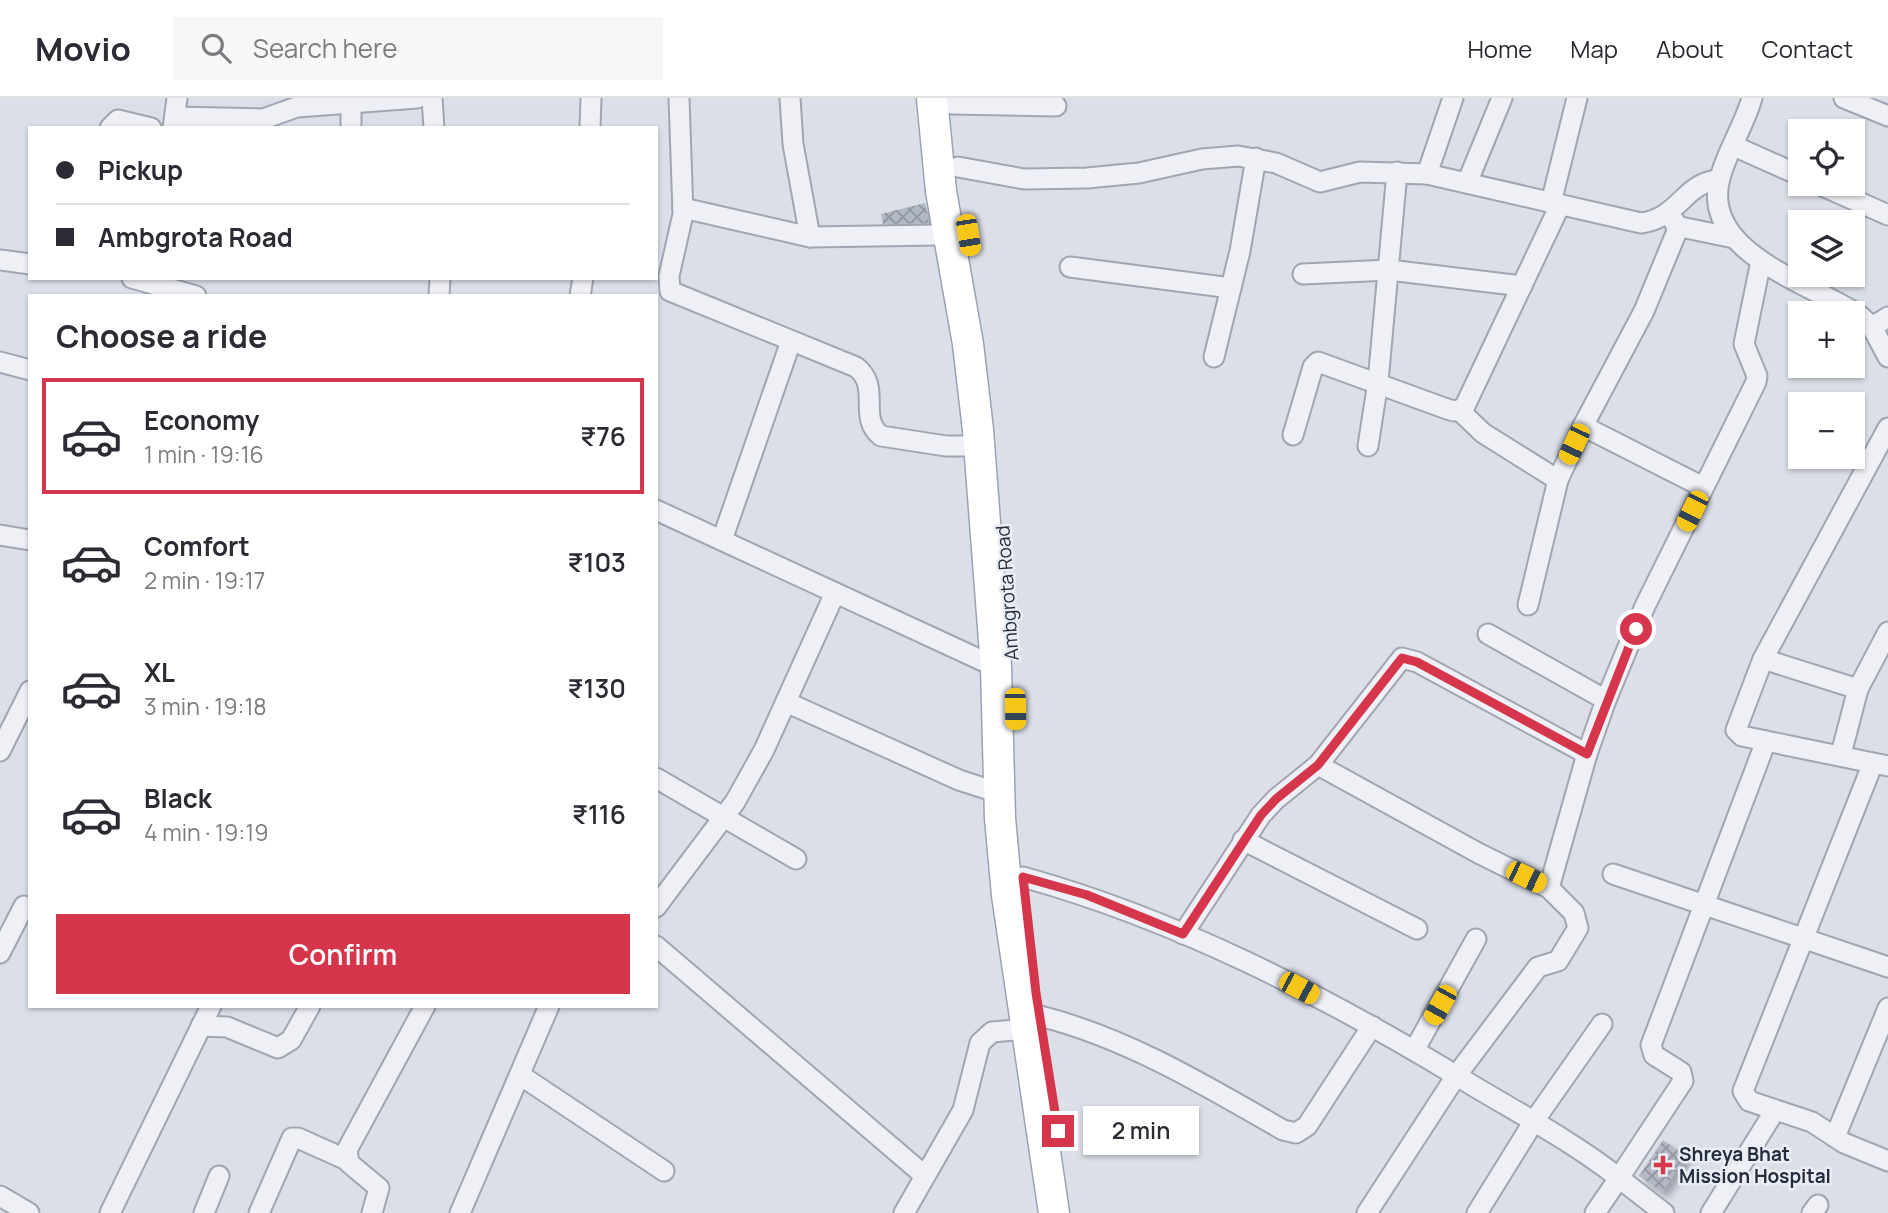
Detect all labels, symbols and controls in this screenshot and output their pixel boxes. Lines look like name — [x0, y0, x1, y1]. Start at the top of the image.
search box — [173, 17, 663, 80]
text: Movio — [35, 26, 131, 71]
icon: search — [197, 29, 235, 67]
text: Search here — [253, 30, 397, 66]
text: Home — [1467, 32, 1532, 65]
text: Map — [1570, 32, 1618, 65]
text: About — [1656, 32, 1724, 65]
text: Contact — [1762, 32, 1853, 65]
map controls — [1788, 119, 1865, 469]
button: locate — [1788, 119, 1865, 196]
text: Pickup — [98, 152, 183, 188]
button: layers — [1788, 210, 1865, 287]
car — [955, 213, 982, 257]
text: Ambgrota Road — [98, 219, 293, 255]
button: + — [1788, 301, 1865, 378]
text: Choose a ride — [56, 314, 267, 358]
button: − — [1788, 392, 1865, 469]
text: Economy — [144, 402, 259, 438]
icon: car — [60, 405, 123, 468]
text: ₹76 — [580, 418, 626, 454]
car — [1556, 421, 1593, 467]
text: 1 min · 19:16 — [144, 438, 264, 470]
car — [1674, 488, 1711, 534]
street label: Ambgrota Road — [989, 524, 1025, 662]
text: Comfort — [144, 528, 250, 564]
icon: car — [60, 531, 123, 594]
text: ₹103 — [568, 544, 626, 580]
text: 2 min · 19:17 — [144, 564, 265, 596]
route start — [1620, 613, 1652, 645]
text: XL — [144, 654, 175, 690]
icon: car — [60, 657, 123, 720]
text: ₹130 — [568, 670, 626, 706]
car — [1005, 688, 1026, 730]
text: 3 min · 19:18 — [144, 690, 267, 722]
text: Black — [144, 780, 212, 816]
icon: car — [60, 783, 123, 846]
text: ₹116 — [572, 796, 626, 832]
text: 4 min · 19:19 — [144, 816, 268, 848]
car — [1503, 858, 1550, 896]
button: Confirm — [56, 914, 630, 994]
car — [1276, 969, 1323, 1007]
car — [1421, 982, 1460, 1028]
callout: 2 min — [1082, 1107, 1198, 1156]
text: 2 min — [1112, 1114, 1170, 1146]
route end — [1042, 1115, 1074, 1147]
place label: Shreya Bhat Mission Hospital — [1679, 1141, 1831, 1189]
marker: Shreya Bhat Mission Hospital — [1653, 1155, 1673, 1175]

